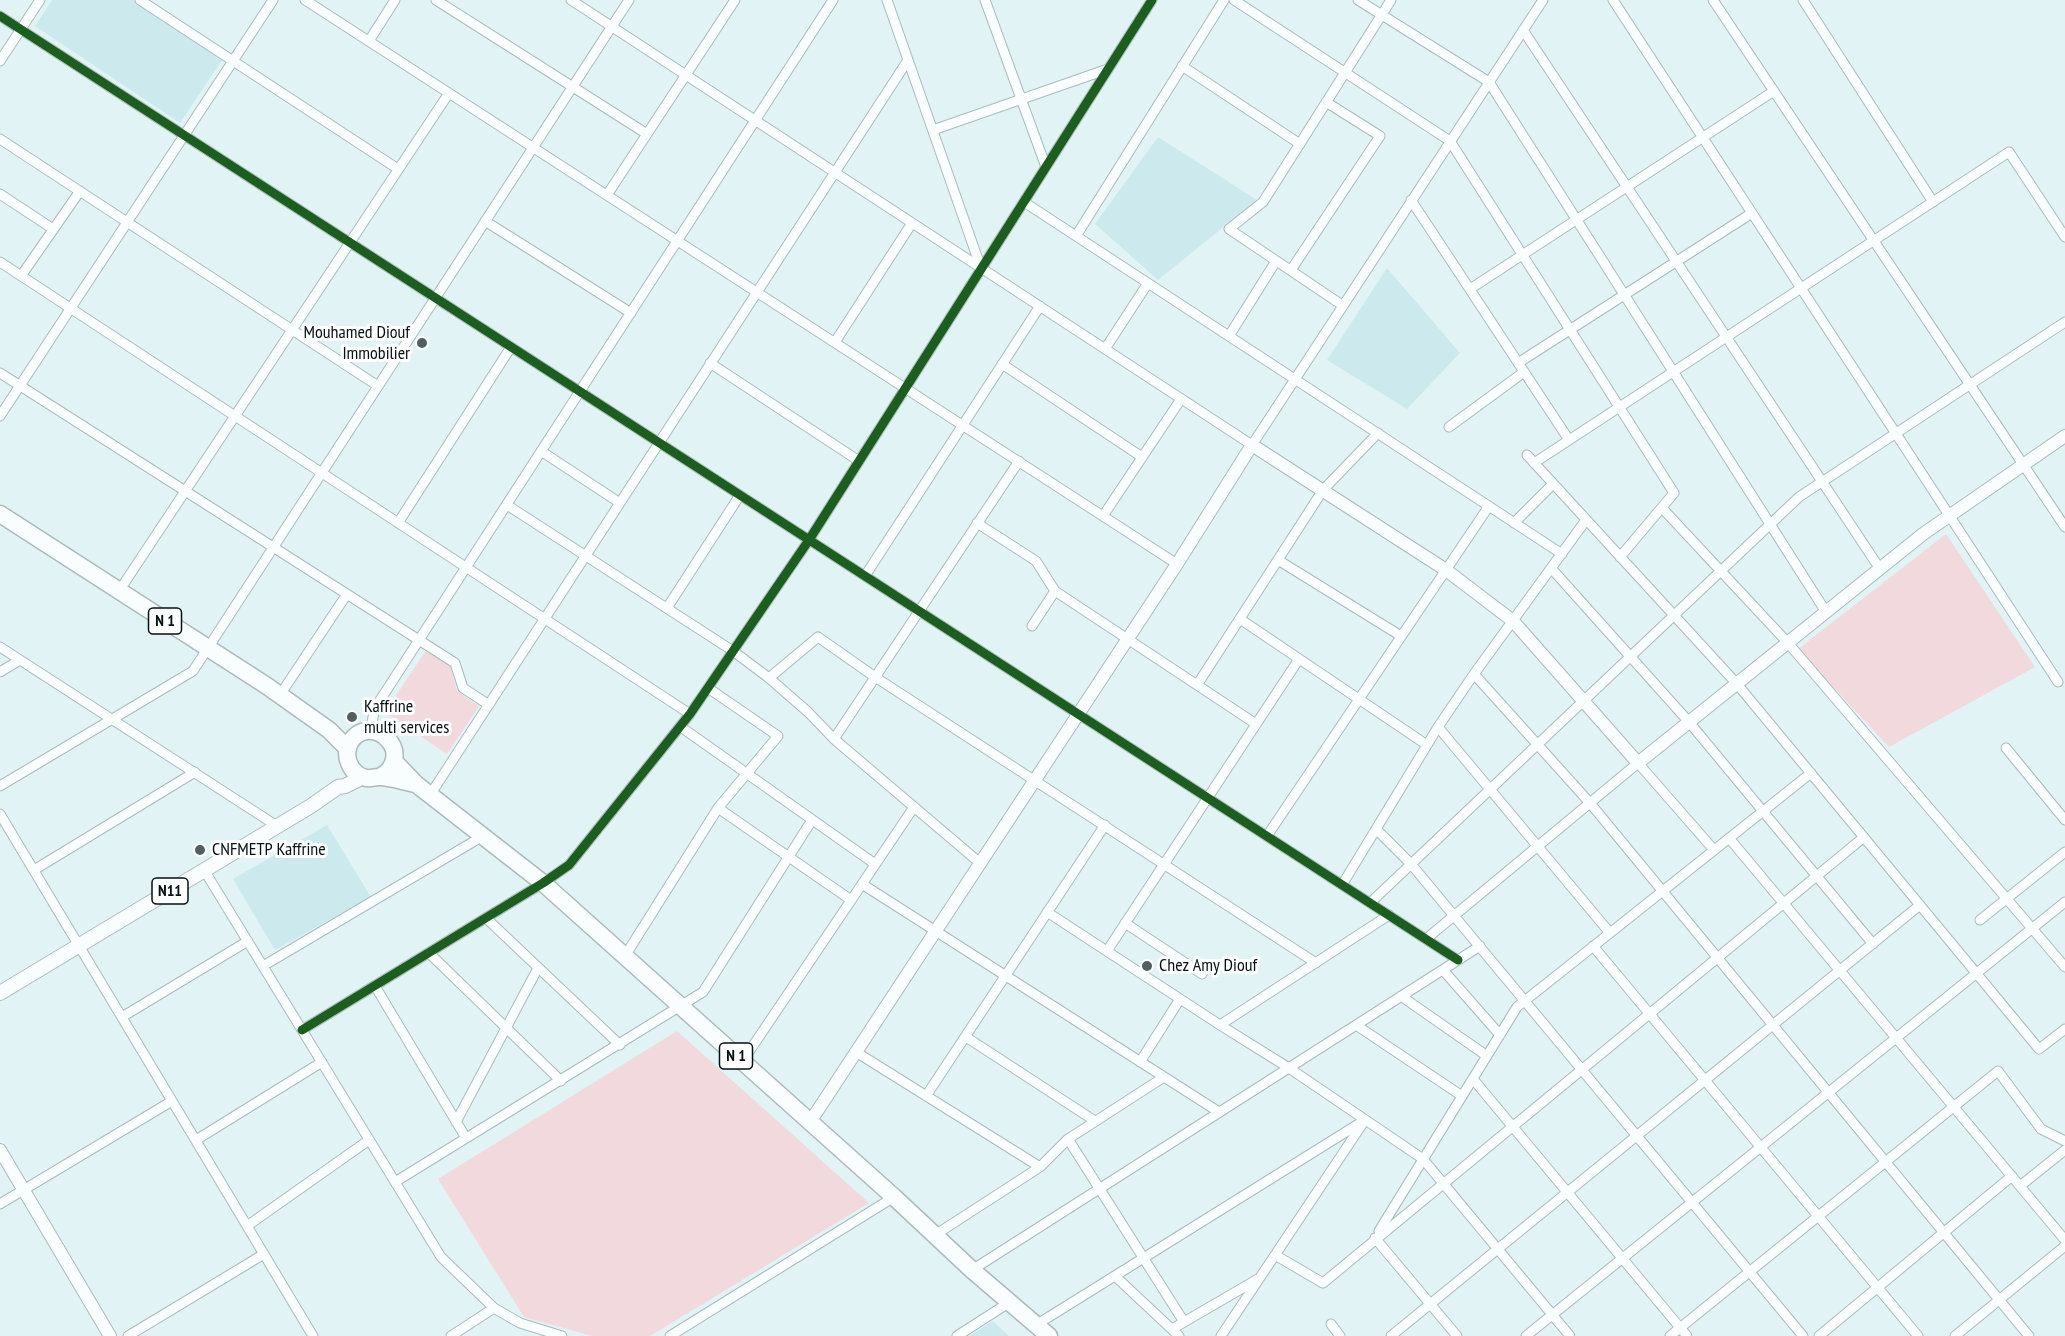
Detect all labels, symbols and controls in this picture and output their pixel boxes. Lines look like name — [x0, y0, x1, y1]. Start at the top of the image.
place label: Mouhamed Diouf Immobilier — [303, 322, 410, 364]
marker: Mouhamed Diouf Immobilier — [415, 336, 429, 350]
road number: N 1 — [148, 608, 182, 634]
place label: Kaffrine multi services — [364, 696, 449, 738]
marker: Kaffrine multi services — [345, 710, 359, 724]
place label: CNFMETP Kaffrine — [212, 839, 326, 861]
marker: CNFMETP Kaffrine — [193, 843, 207, 857]
road number: N11 — [152, 878, 188, 904]
place label: Chez Amy Diouf — [1159, 955, 1257, 977]
marker: Chez Amy Diouf — [1140, 959, 1154, 973]
road number: N 1 — [720, 1043, 752, 1069]

